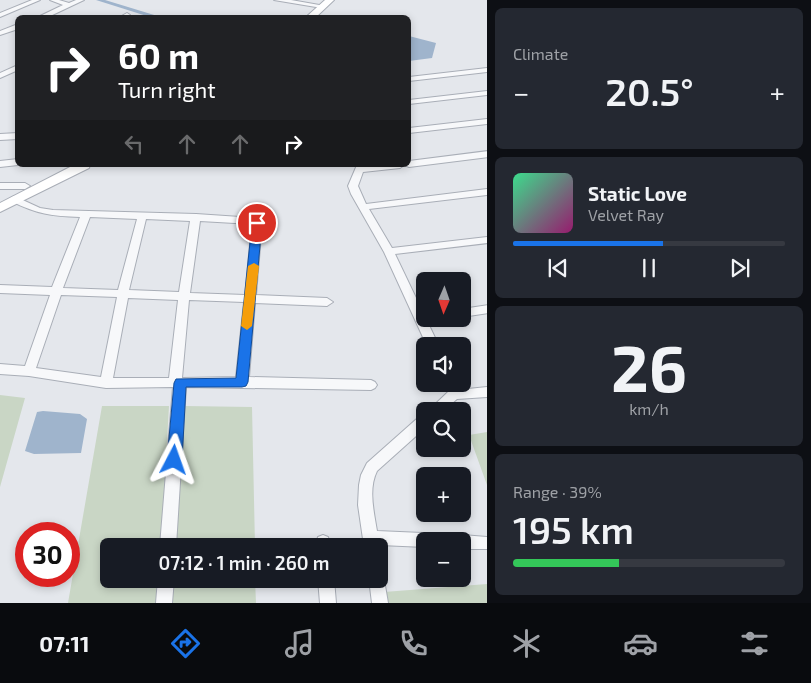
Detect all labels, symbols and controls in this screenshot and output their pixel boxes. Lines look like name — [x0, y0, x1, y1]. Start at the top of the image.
text: 60 m — [118, 34, 199, 76]
icon: right — [35, 35, 100, 100]
text: Climate — [513, 44, 568, 63]
text: 20.5° — [605, 68, 694, 114]
text: − — [513, 75, 529, 109]
text: + — [770, 75, 785, 109]
text: Turn right — [118, 76, 216, 102]
icon: left — [120, 130, 148, 158]
icon: ahead — [173, 130, 201, 158]
icon: ahead — [226, 130, 254, 158]
icon: right — [279, 130, 307, 158]
text: Static Love — [588, 182, 687, 205]
pin — [236, 202, 278, 244]
text: Velvet Ray — [588, 205, 664, 224]
icon: arrive — [243, 209, 271, 237]
icon: previous — [544, 254, 572, 282]
icon: pause — [635, 254, 663, 282]
icon: next — [726, 254, 754, 282]
north arrow — [416, 272, 471, 328]
map controls — [416, 272, 471, 587]
text: 26 — [611, 327, 687, 405]
button: sound — [416, 337, 471, 392]
text: km/h — [629, 399, 669, 418]
button: search — [416, 402, 471, 457]
position arrow — [147, 433, 199, 485]
button: + — [416, 467, 471, 522]
text: Range · 39% — [513, 482, 602, 501]
text: 195 km — [513, 506, 634, 552]
speed limit sign: 30 — [15, 522, 80, 587]
button: − — [416, 532, 471, 587]
text: 07:12 · 1 min · 260 m — [159, 551, 329, 574]
icon: directions — [168, 626, 203, 661]
icon: music — [282, 626, 317, 661]
icon: phone — [396, 626, 431, 661]
icon: climate — [509, 626, 544, 661]
icon: car — [623, 626, 658, 661]
icon: filters — [737, 626, 772, 661]
text: 07:11 — [39, 630, 90, 656]

